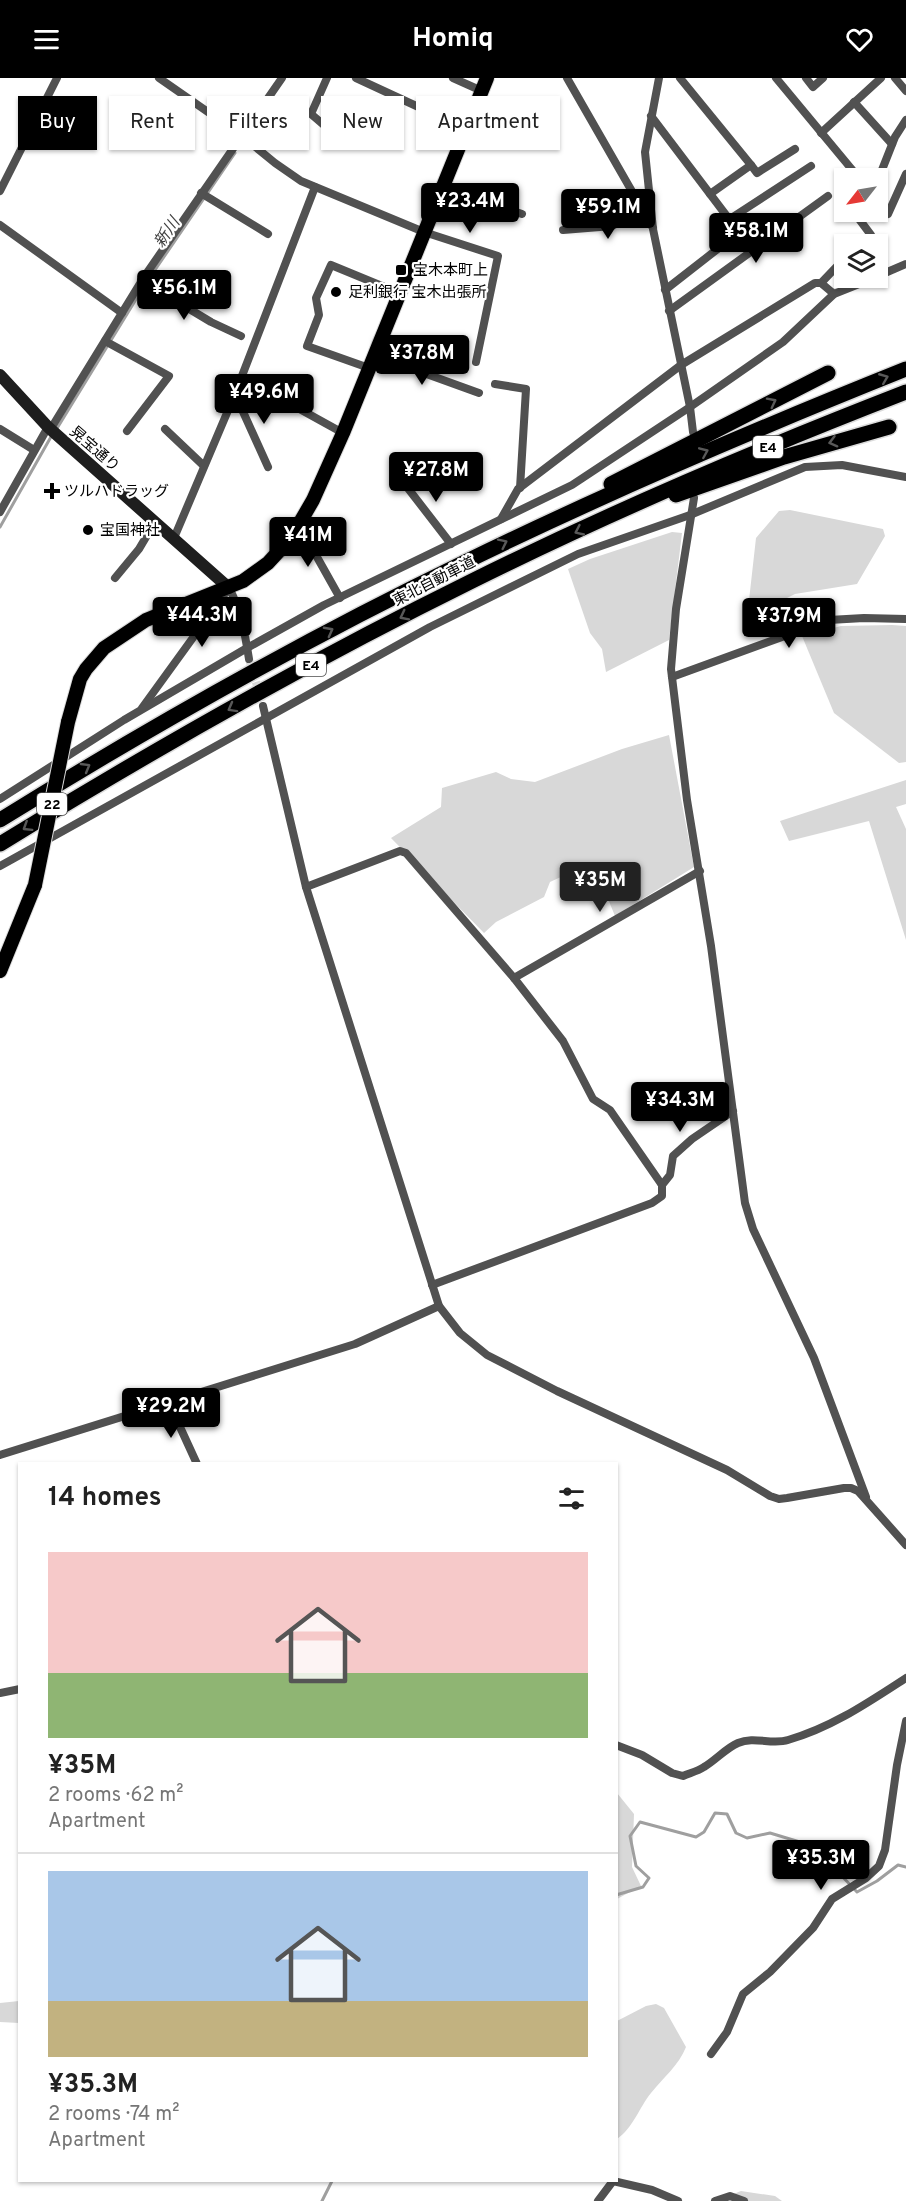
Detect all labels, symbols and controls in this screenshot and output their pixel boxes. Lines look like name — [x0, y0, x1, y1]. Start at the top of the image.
text: Homiq — [412, 22, 494, 56]
icon: menu — [30, 23, 63, 56]
icon: heart — [843, 23, 876, 56]
chip: Buy — [18, 96, 97, 150]
chip: Rent — [109, 96, 195, 150]
chip: Filters — [207, 96, 309, 150]
chip: New — [321, 96, 404, 150]
chip: Apartment — [416, 96, 560, 150]
north arrow — [834, 168, 888, 222]
map controls — [834, 168, 888, 288]
pin: ¥23.4M — [421, 183, 519, 234]
text: ¥23.4M — [435, 189, 505, 215]
pin: ¥59.1M — [559, 189, 657, 240]
text: ¥59.1M — [575, 195, 641, 221]
water label: 新川 — [150, 213, 186, 252]
pin: ¥58.1M — [707, 213, 805, 264]
text: ¥58.1M — [723, 219, 789, 245]
button: layers — [834, 234, 888, 288]
place label: 宝木本町上 — [413, 262, 488, 281]
marker: 宝木本町上 — [394, 263, 408, 277]
pin: ¥56.1M — [135, 270, 233, 321]
text: ¥56.1M — [151, 276, 217, 302]
place label: 足利銀行 宝木出張所 — [348, 284, 487, 303]
marker: 足利銀行 宝木出張所 — [329, 285, 343, 299]
pin: ¥37.8M — [373, 335, 471, 386]
text: ¥37.8M — [389, 341, 455, 367]
one-way arrow — [878, 373, 889, 385]
pin: ¥49.6M — [215, 374, 313, 425]
text: ¥49.6M — [229, 380, 299, 406]
one-way arrow — [766, 398, 777, 409]
street label: 晃宝通り — [65, 423, 123, 477]
one-way arrow — [828, 435, 838, 447]
road number: E4 — [753, 436, 783, 458]
one-way arrow — [697, 447, 708, 459]
pin: ¥27.8M — [387, 452, 485, 503]
text: ¥27.8M — [403, 458, 469, 484]
place label: ツルハドラッグ — [64, 483, 169, 502]
marker: ツルハドラッグ — [45, 484, 59, 498]
pin: ¥41M — [272, 517, 344, 568]
place label: 宝国神社 — [100, 522, 160, 541]
marker: 宝国神社 — [81, 523, 95, 537]
text: ¥41M — [283, 523, 333, 549]
one-way arrow — [575, 523, 586, 535]
one-way arrow — [497, 539, 508, 551]
street label: 東北自動車道 — [390, 553, 479, 611]
pin: ¥44.3M — [153, 597, 251, 648]
pin: ¥37.9M — [740, 598, 838, 649]
text: ¥44.3M — [167, 603, 237, 629]
text: ¥37.9M — [756, 604, 822, 630]
one-way arrow — [400, 609, 410, 620]
one-way arrow — [323, 627, 334, 638]
road number: E4 — [296, 654, 326, 676]
one-way arrow — [228, 701, 238, 712]
one-way arrow — [80, 763, 90, 775]
road number: 22 — [37, 793, 67, 815]
one-way arrow — [23, 820, 33, 832]
pin: ¥35M — [564, 862, 636, 913]
text: ¥35M — [574, 868, 626, 894]
pin: ¥34.3M — [631, 1082, 729, 1133]
text: ¥34.3M — [645, 1088, 715, 1114]
pin: ¥29.2M — [122, 1388, 220, 1439]
text: ¥29.2M — [136, 1394, 206, 1420]
text: 14 homes — [48, 1482, 162, 1515]
icon: filters — [555, 1482, 588, 1515]
icon: home — [264, 1591, 372, 1699]
text: ¥35M — [48, 1750, 116, 1783]
text: 2 rooms · 62 m² — [48, 1783, 184, 1809]
text: Apartment — [48, 1809, 146, 1835]
pin: ¥35.3M — [772, 1840, 870, 1891]
text: ¥35.3M — [786, 1846, 856, 1872]
icon: home — [264, 1910, 372, 2018]
text: ¥35.3M — [48, 2069, 138, 2102]
text: 2 rooms · 74 m² — [48, 2102, 179, 2128]
text: Apartment — [48, 2128, 146, 2154]

